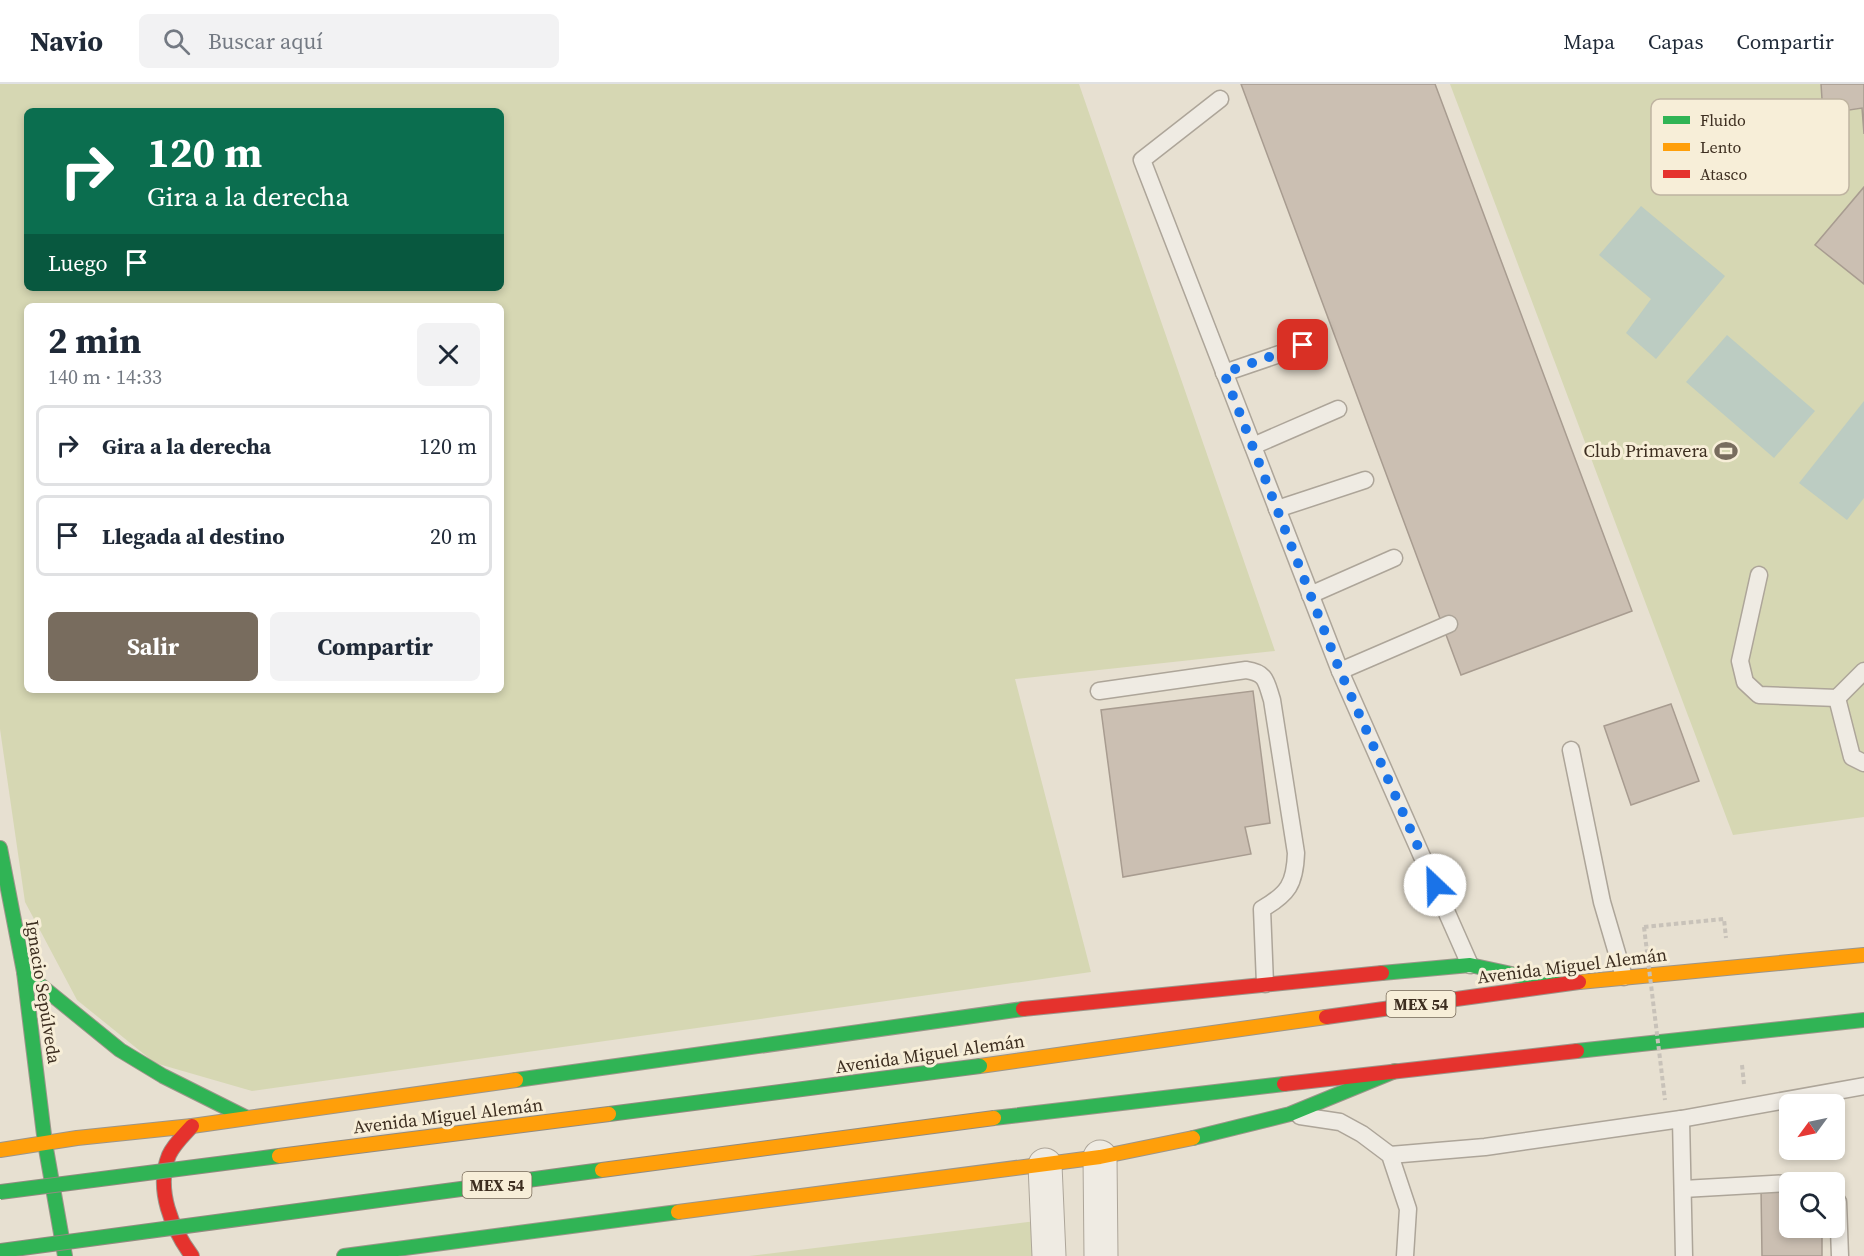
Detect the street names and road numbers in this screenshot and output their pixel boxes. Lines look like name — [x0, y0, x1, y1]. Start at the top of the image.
street label: Ignacio Sepúlveda — [20, 918, 67, 1066]
street label: Avenida Miguel Alemán — [1476, 941, 1668, 990]
road number: MEX 54 — [1386, 991, 1456, 1017]
street label: Avenida Miguel Alemán — [834, 1028, 1026, 1079]
street label: Avenida Miguel Alemán — [352, 1091, 544, 1140]
road number: MEX 54 — [462, 1172, 532, 1198]

